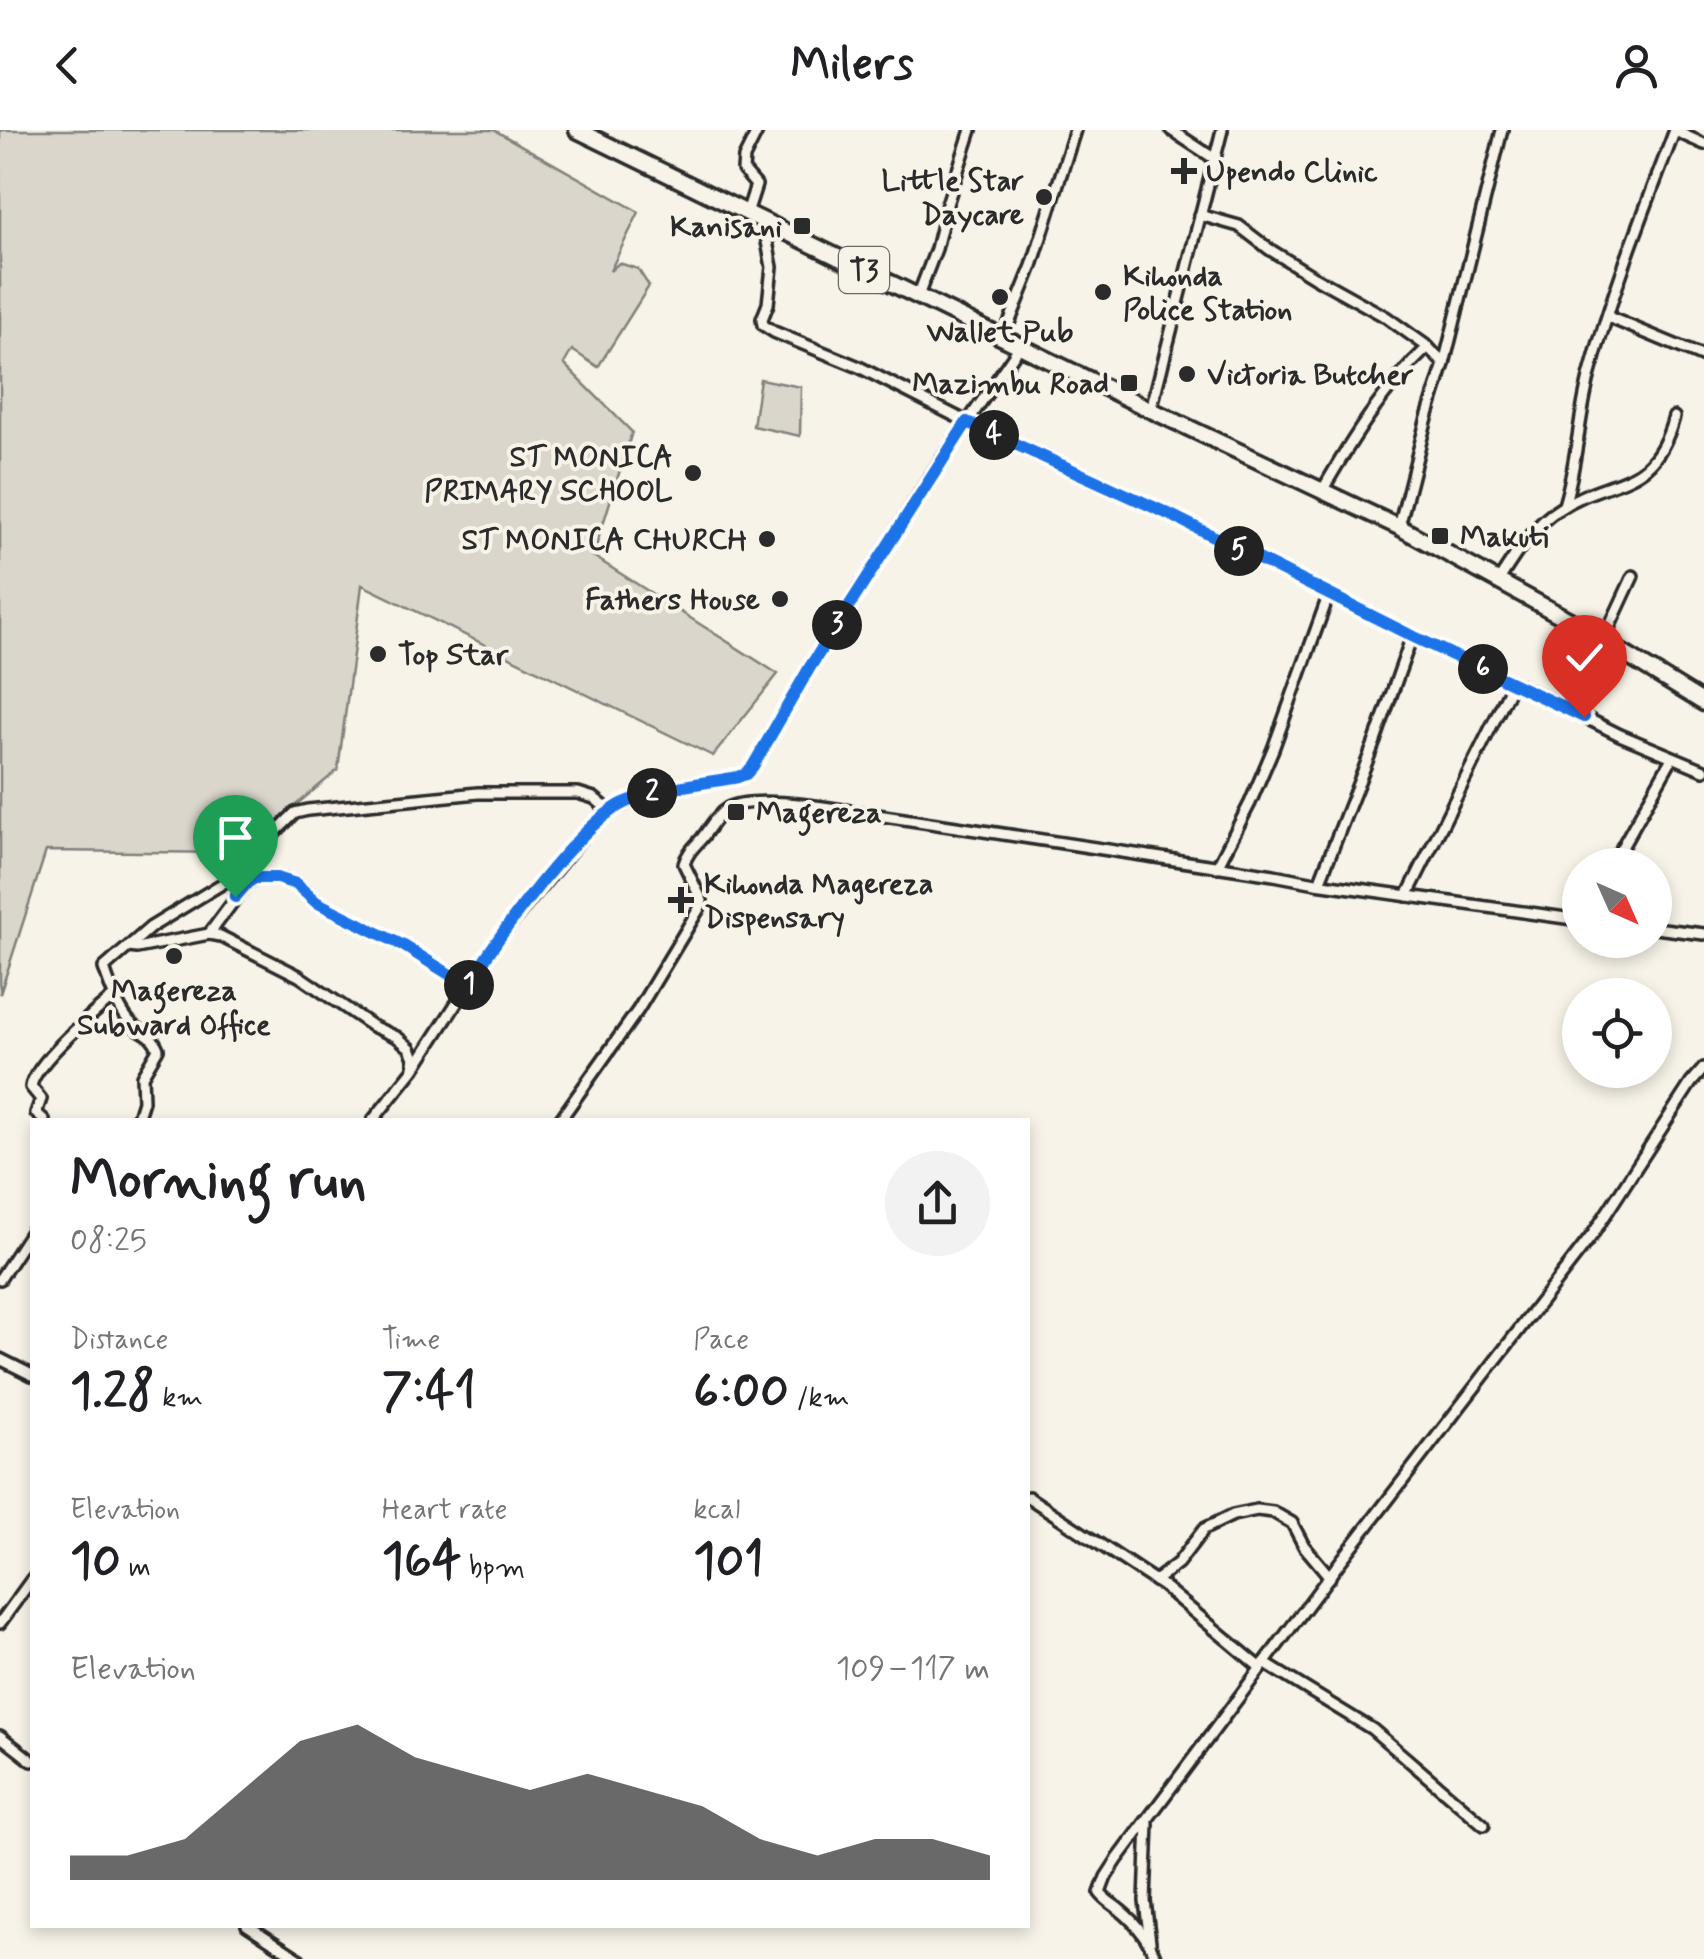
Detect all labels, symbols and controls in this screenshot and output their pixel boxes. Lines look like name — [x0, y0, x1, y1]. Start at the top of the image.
text: Milers — [790, 36, 914, 95]
icon: back — [40, 38, 95, 93]
icon: person — [1609, 38, 1664, 93]
place label: Upendo Clinic — [1206, 153, 1378, 192]
marker: Upendo Clinic — [1171, 158, 1197, 184]
place label: Little Star Daycare — [881, 162, 1024, 235]
marker: Little Star Daycare — [1033, 186, 1055, 208]
place label: Kanisani — [670, 208, 782, 247]
marker: Kanisani — [791, 215, 813, 237]
road number: T3 — [839, 247, 889, 293]
place label: Kihonda Police Station — [1123, 257, 1292, 330]
marker: Kihonda Police Station — [1092, 281, 1114, 303]
marker: Wallet Pub — [989, 286, 1011, 308]
place label: Wallet Pub — [926, 313, 1073, 352]
place label: Victoria Butcher — [1207, 356, 1414, 395]
marker: Victoria Butcher — [1176, 363, 1198, 385]
place label: Mazimbu Road — [912, 365, 1109, 404]
marker: Mazimbu Road — [1118, 372, 1140, 394]
pin: 4 — [969, 410, 1019, 460]
text: 4 — [986, 416, 1002, 453]
place label: ST MONICA PRIMARY SCHOOL — [424, 438, 673, 511]
marker: ST MONICA PRIMARY SCHOOL — [682, 462, 704, 484]
place label: Makuti — [1460, 518, 1548, 557]
place label: ST MONICA CHURCH — [461, 521, 747, 560]
marker: Makuti — [1429, 525, 1451, 547]
pin: 5 — [1214, 526, 1264, 576]
marker: ST MONICA CHURCH — [756, 528, 778, 550]
text: 5 — [1231, 532, 1247, 569]
place label: Fathers House — [585, 581, 760, 620]
marker: Fathers House — [769, 588, 791, 610]
pin: 3 — [812, 600, 862, 650]
text: 3 — [831, 606, 843, 643]
pin — [1542, 615, 1627, 718]
icon: check — [1557, 630, 1612, 685]
place label: Top Star — [398, 636, 510, 675]
marker: Top Star — [367, 643, 389, 665]
pin: 6 — [1458, 644, 1508, 694]
text: 6 — [1476, 650, 1490, 687]
pin: 2 — [627, 768, 677, 818]
text: 2 — [645, 774, 659, 811]
place label: Magereza — [756, 794, 882, 837]
pin — [193, 795, 278, 898]
marker: Magereza — [725, 801, 747, 823]
icon: arrive — [208, 810, 263, 865]
north arrow — [1562, 848, 1672, 958]
map controls — [1562, 848, 1672, 1088]
place label: Kihonda Magereza Dispensary — [704, 865, 934, 938]
marker: Kihonda Magereza Dispensary — [668, 887, 694, 913]
marker: Magereza Subward Office — [163, 945, 185, 967]
pin: 1 — [444, 960, 494, 1010]
text: 1 — [463, 966, 475, 1003]
place label: Magereza Subward Office — [77, 972, 271, 1045]
button: locate — [1562, 978, 1672, 1088]
text: Morning run — [70, 1146, 367, 1218]
button: share — [885, 1151, 990, 1256]
text: 08:25 — [70, 1220, 147, 1262]
text: Distance — [70, 1322, 168, 1359]
text: Time — [382, 1322, 440, 1359]
text: Pace — [693, 1322, 749, 1359]
text: 1.28 — [70, 1359, 155, 1425]
text: 7:41 — [382, 1359, 476, 1425]
text: 6:00 — [693, 1359, 789, 1425]
text: km — [155, 1380, 203, 1417]
text: /km — [789, 1380, 849, 1417]
text: Elevation — [70, 1492, 180, 1529]
text: Heart rate — [382, 1492, 507, 1529]
text: kcal — [693, 1492, 740, 1529]
text: 10 — [70, 1529, 121, 1595]
text: 164 — [382, 1529, 461, 1595]
text: 101 — [693, 1529, 764, 1595]
text: m — [121, 1550, 151, 1587]
text: bpm — [461, 1550, 525, 1587]
text: Elevation — [70, 1648, 196, 1690]
text: 109–117 m — [836, 1648, 990, 1690]

